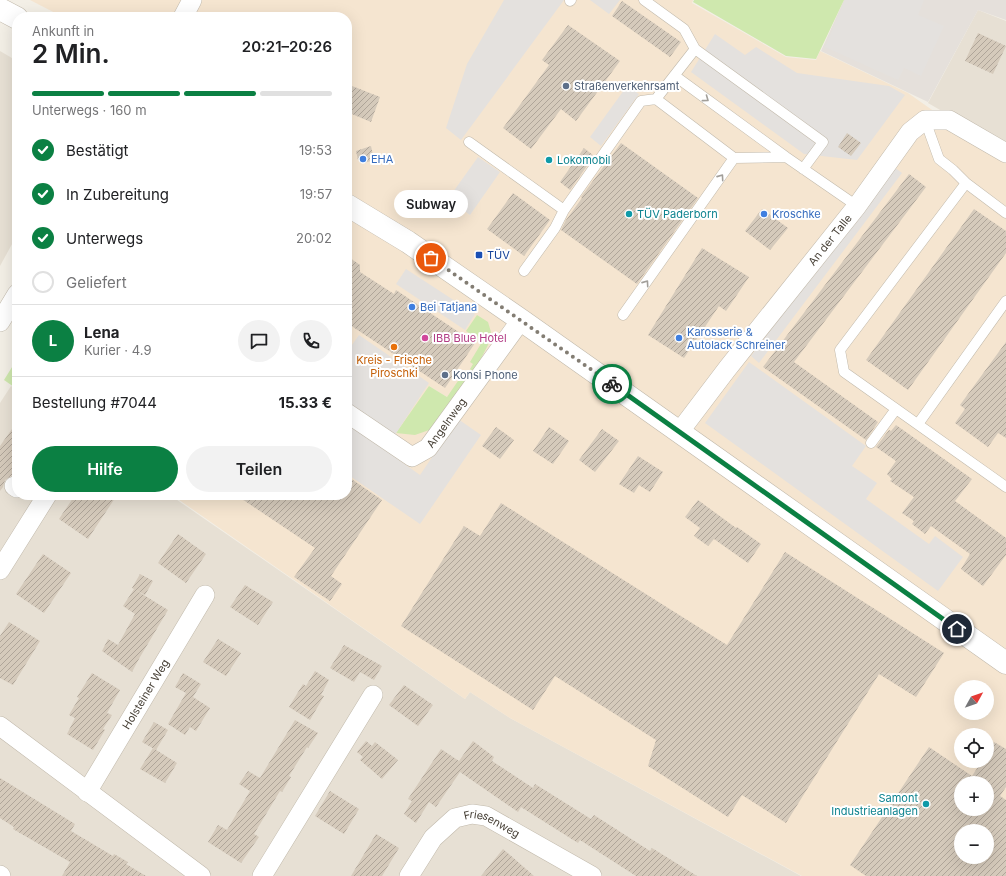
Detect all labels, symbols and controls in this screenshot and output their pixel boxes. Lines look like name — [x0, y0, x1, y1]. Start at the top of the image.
text: Ankunft in — [32, 23, 94, 39]
text: 20:21–20:26 — [242, 37, 332, 56]
text: 2 Min. — [32, 38, 110, 69]
place label: Straßenverkehrsamt — [574, 79, 680, 93]
marker: Straßenverkehrsamt — [561, 81, 571, 91]
one-way arrow — [702, 94, 709, 101]
text: Unterwegs · 160 m — [32, 102, 147, 118]
icon: check — [32, 139, 54, 161]
text: Bestätigt — [66, 141, 129, 160]
text: 19:53 — [299, 142, 332, 158]
place label: EHA — [371, 152, 394, 166]
place label: Lokomobil — [557, 153, 611, 167]
marker: EHA — [358, 154, 368, 164]
marker: Lokomobil — [544, 155, 554, 165]
one-way arrow — [716, 174, 724, 181]
icon: check — [32, 183, 54, 205]
text: In Zubereitung — [66, 185, 169, 204]
text: 19:57 — [300, 186, 332, 202]
callout: Subway — [394, 190, 468, 218]
text: Subway — [406, 196, 456, 212]
place label: TÜV Paderborn — [637, 207, 718, 221]
place label: Kroschke — [772, 207, 821, 221]
marker: TÜV Paderborn — [624, 209, 634, 219]
marker: Kroschke — [759, 209, 769, 219]
street label: An der Talle — [805, 211, 855, 268]
icon: check — [32, 227, 54, 249]
text: Unterwegs — [66, 229, 143, 248]
text: 20:02 — [296, 230, 332, 246]
pin — [414, 241, 448, 275]
icon: bag — [420, 247, 442, 269]
place label: TÜV — [487, 248, 510, 262]
marker: TÜV — [474, 250, 484, 260]
text: Geliefert — [66, 273, 127, 292]
one-way arrow — [641, 280, 649, 287]
place label: Bei Tatjana — [420, 300, 477, 314]
marker: Bei Tatjana — [407, 302, 417, 312]
button: chat — [238, 320, 280, 362]
button: phone — [290, 320, 332, 362]
text: Lena — [84, 323, 119, 342]
place label: Karosserie & Autolack Schreiner — [687, 325, 785, 352]
text: L — [49, 331, 57, 350]
place label: IBB Blue Hotel — [433, 331, 507, 345]
marker: IBB Blue Hotel — [420, 333, 430, 343]
marker: Karosserie & Autolack Schreiner — [674, 333, 684, 343]
text: Kurier · 4.9 — [84, 342, 151, 358]
marker: Kreis - Frische Piroschki — [389, 342, 399, 352]
place label: Kreis - Frische Piroschki — [356, 353, 432, 380]
courier — [592, 364, 632, 404]
place label: Konsi Phone — [453, 368, 518, 382]
marker: Konsi Phone — [440, 370, 450, 380]
icon: bike — [601, 373, 623, 395]
text: Bestellung #7044 — [32, 393, 157, 412]
text: 15.33 € — [278, 393, 332, 412]
street label: Angelnweg — [423, 395, 469, 451]
button: Hilfe — [32, 446, 178, 492]
button: Teilen — [186, 446, 332, 492]
pin — [940, 612, 974, 646]
icon: home — [946, 618, 968, 640]
street label: Holsteiner Weg — [119, 657, 172, 732]
north arrow — [954, 680, 994, 720]
map controls — [954, 680, 994, 864]
button: locate — [954, 728, 994, 768]
button: + — [954, 776, 994, 816]
place label: Samont Industrieanlagen — [831, 791, 918, 818]
marker: Samont Industrieanlagen — [921, 799, 931, 809]
street label: Friesenweg — [462, 807, 522, 841]
button: − — [954, 824, 994, 864]

